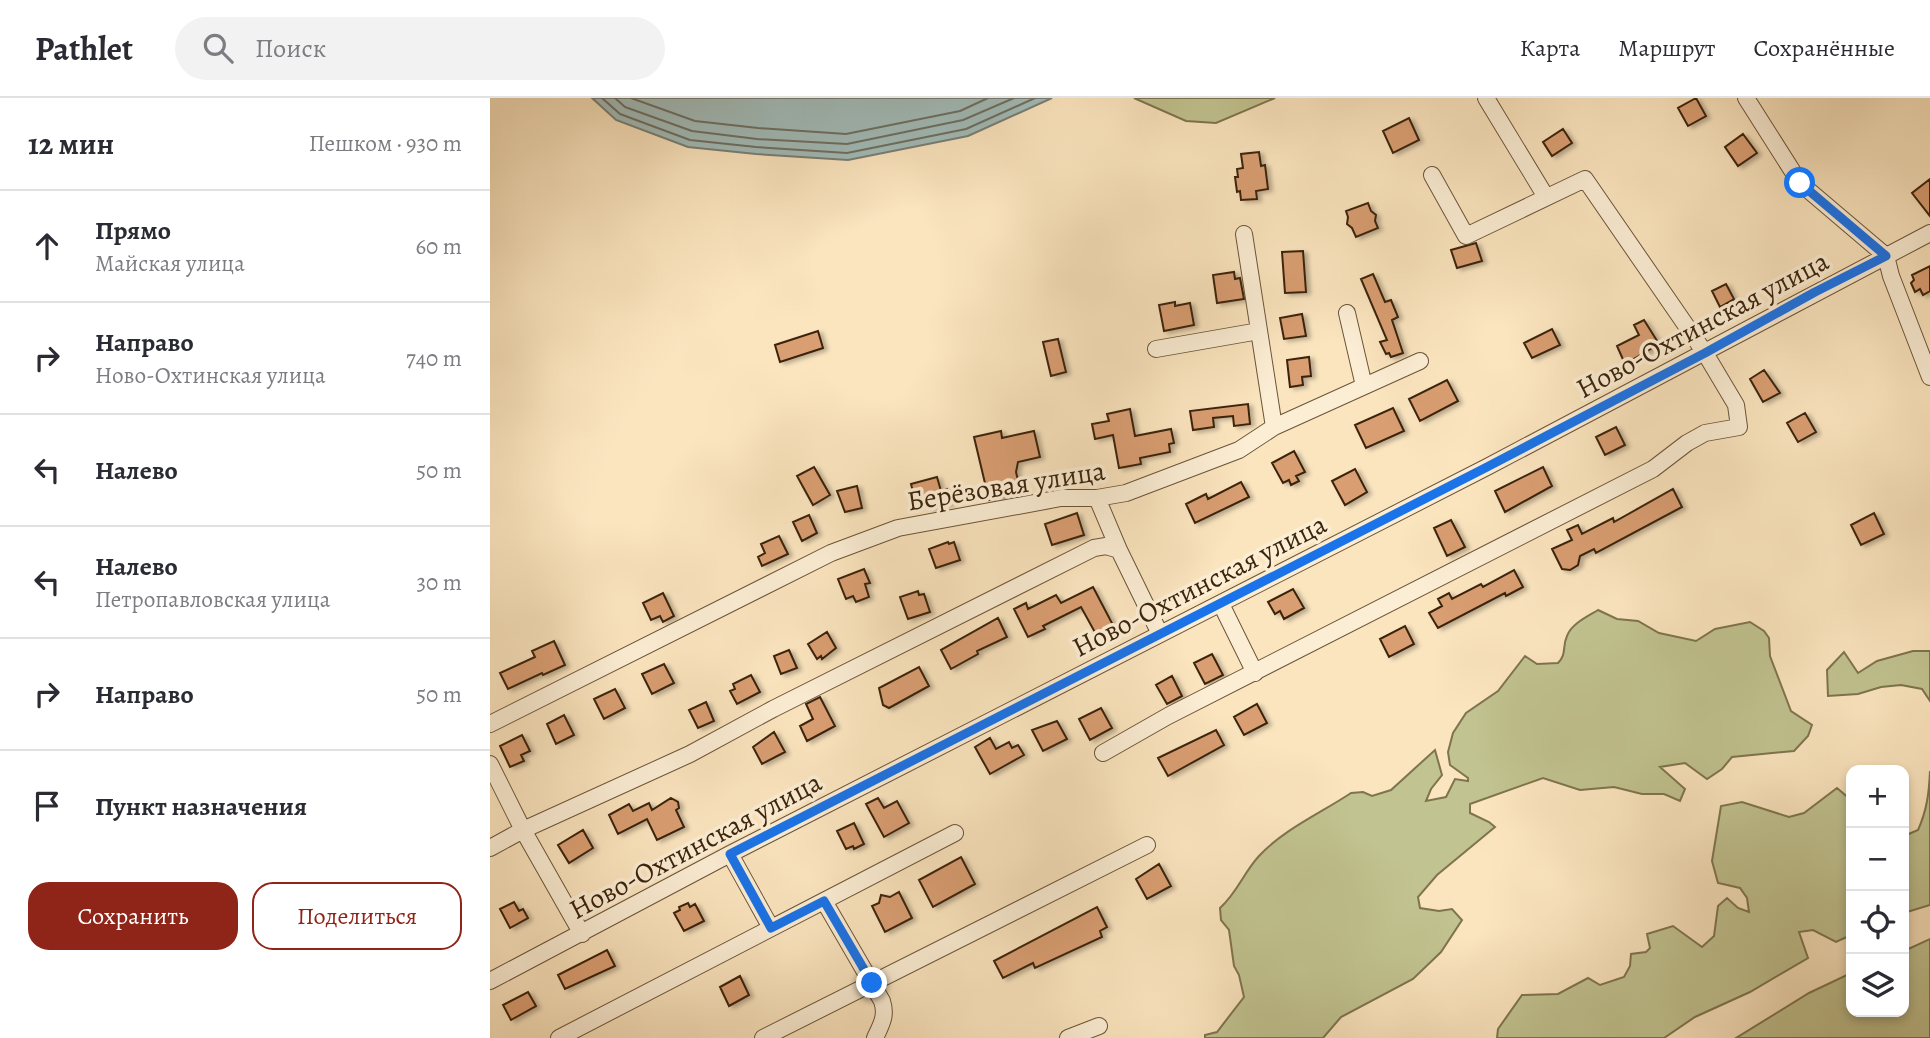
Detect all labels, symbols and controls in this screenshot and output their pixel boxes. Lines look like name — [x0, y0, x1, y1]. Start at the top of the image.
search box — [175, 17, 665, 80]
text: Pathlet — [35, 26, 133, 71]
icon: search — [199, 29, 237, 67]
text: Поиск — [255, 31, 326, 66]
text: Карта — [1520, 32, 1580, 64]
text: Маршрут — [1618, 32, 1716, 64]
text: Сохранённые — [1754, 32, 1895, 64]
text: 12 мин — [28, 124, 114, 164]
text: Пешком · 930 m — [309, 128, 462, 159]
route start — [1784, 167, 1815, 198]
text: Прямо — [95, 213, 171, 248]
icon: ahead — [28, 227, 66, 265]
text: 60 m — [415, 231, 462, 262]
street label: Ново-Охтинская улица — [1570, 242, 1835, 408]
text: Майская улица — [95, 248, 245, 279]
text: Направо — [95, 325, 194, 360]
icon: right — [28, 339, 66, 377]
text: 740 m — [406, 343, 462, 374]
text: Ново-Охтинская улица — [95, 360, 326, 391]
icon: left — [28, 451, 66, 489]
street label: Берёзовая улица — [904, 452, 1108, 520]
text: Налево — [95, 453, 178, 488]
text: 50 m — [416, 455, 462, 486]
street label: Ново-Охтинская улица — [1066, 505, 1333, 667]
text: Налево — [95, 549, 178, 584]
icon: left — [28, 563, 66, 601]
text: 30 m — [416, 567, 462, 598]
text: Петропавловская улица — [95, 584, 330, 615]
icon: right — [28, 675, 66, 713]
text: Направо — [95, 677, 194, 712]
text: 50 m — [416, 679, 462, 710]
street label: Ново-Охтинская улица — [563, 763, 828, 929]
map controls — [1846, 765, 1909, 1017]
button: + — [1846, 765, 1909, 828]
icon: arrive — [28, 787, 66, 825]
text: Пункт назначения — [95, 789, 307, 824]
button: − — [1846, 828, 1909, 891]
button: Сохранить — [28, 882, 238, 950]
button: Поделиться — [252, 882, 462, 950]
button: locate — [1846, 891, 1909, 954]
button: layers — [1846, 954, 1909, 1017]
route end — [856, 967, 887, 998]

